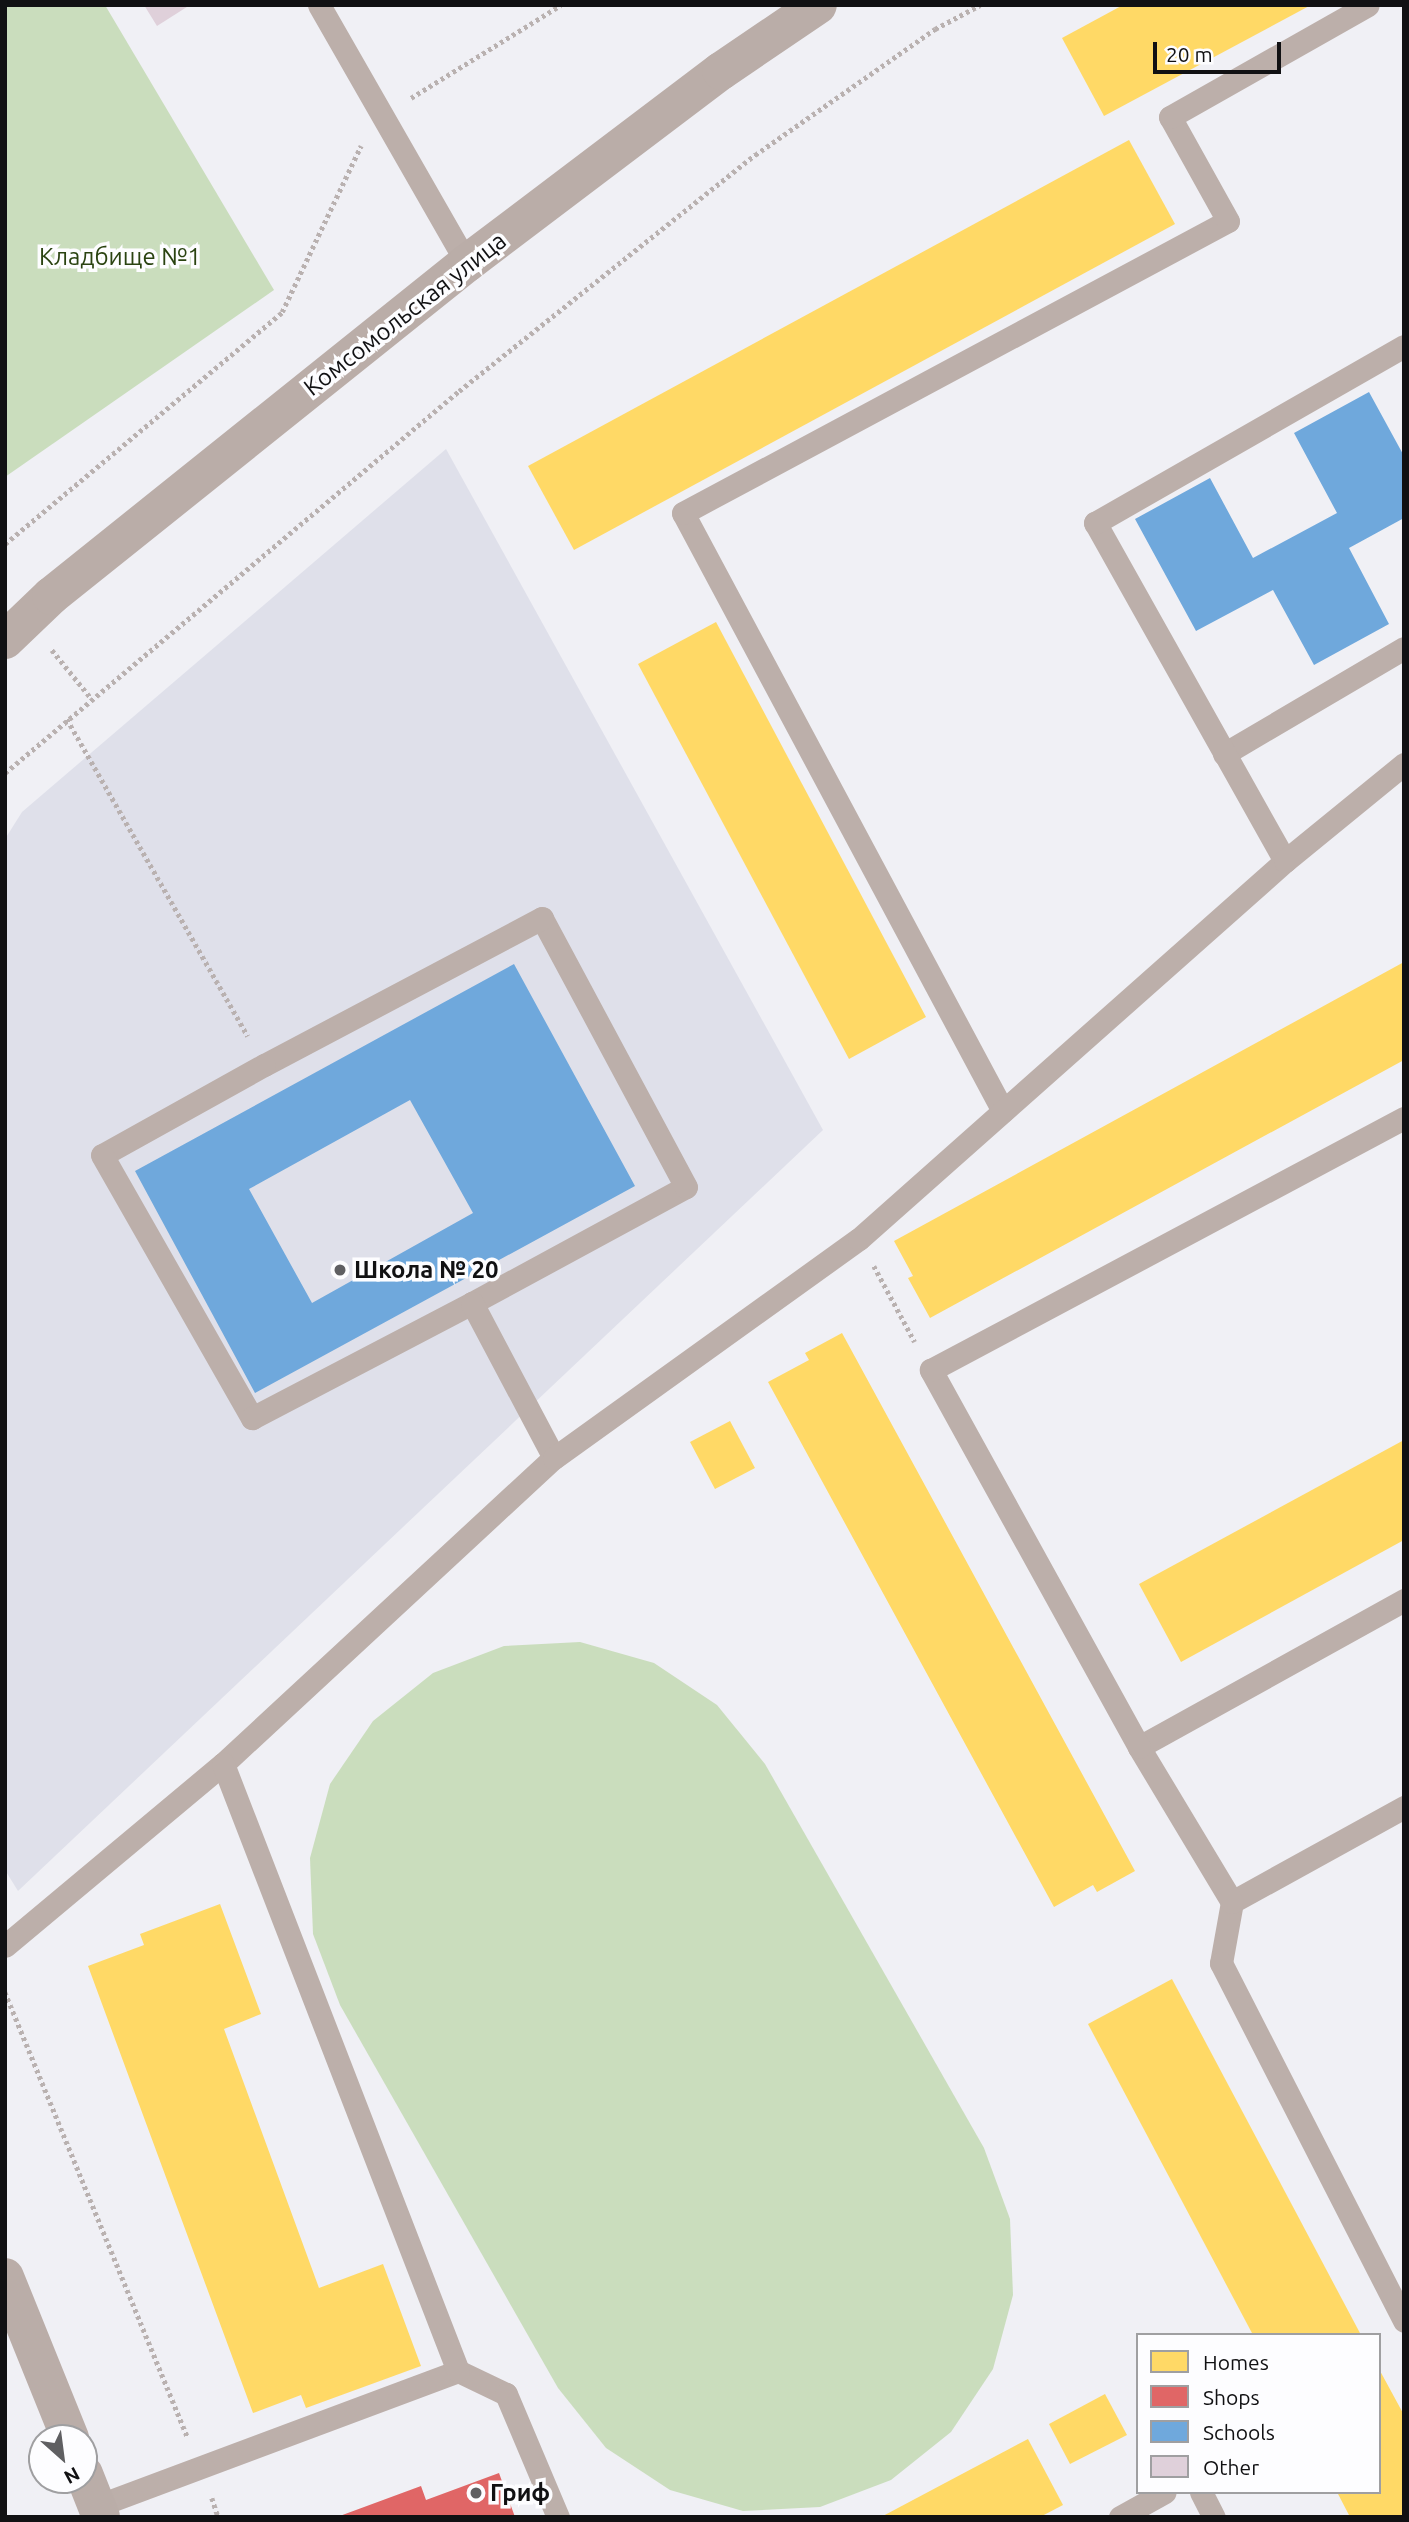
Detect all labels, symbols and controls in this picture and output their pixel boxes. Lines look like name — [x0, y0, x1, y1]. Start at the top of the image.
scale bar — [1157, 28, 1285, 72]
text: 20 m — [1166, 42, 1213, 66]
street label: Комсомольская улица — [298, 226, 512, 402]
park label: Кладбище №1 — [39, 243, 201, 271]
place label: Школа № 20 — [354, 1256, 499, 1284]
marker: Школа № 20 — [332, 1262, 348, 1278]
legend — [1136, 2333, 1381, 2494]
text: Homes — [1203, 2350, 1269, 2374]
text: Shops — [1203, 2385, 1260, 2409]
text: Schools — [1203, 2420, 1275, 2444]
north arrow — [28, 2424, 98, 2494]
text: Other — [1203, 2455, 1259, 2479]
text: N — [60, 2463, 83, 2489]
place label: Гриф — [490, 2479, 550, 2507]
marker: Гриф — [468, 2485, 484, 2501]

